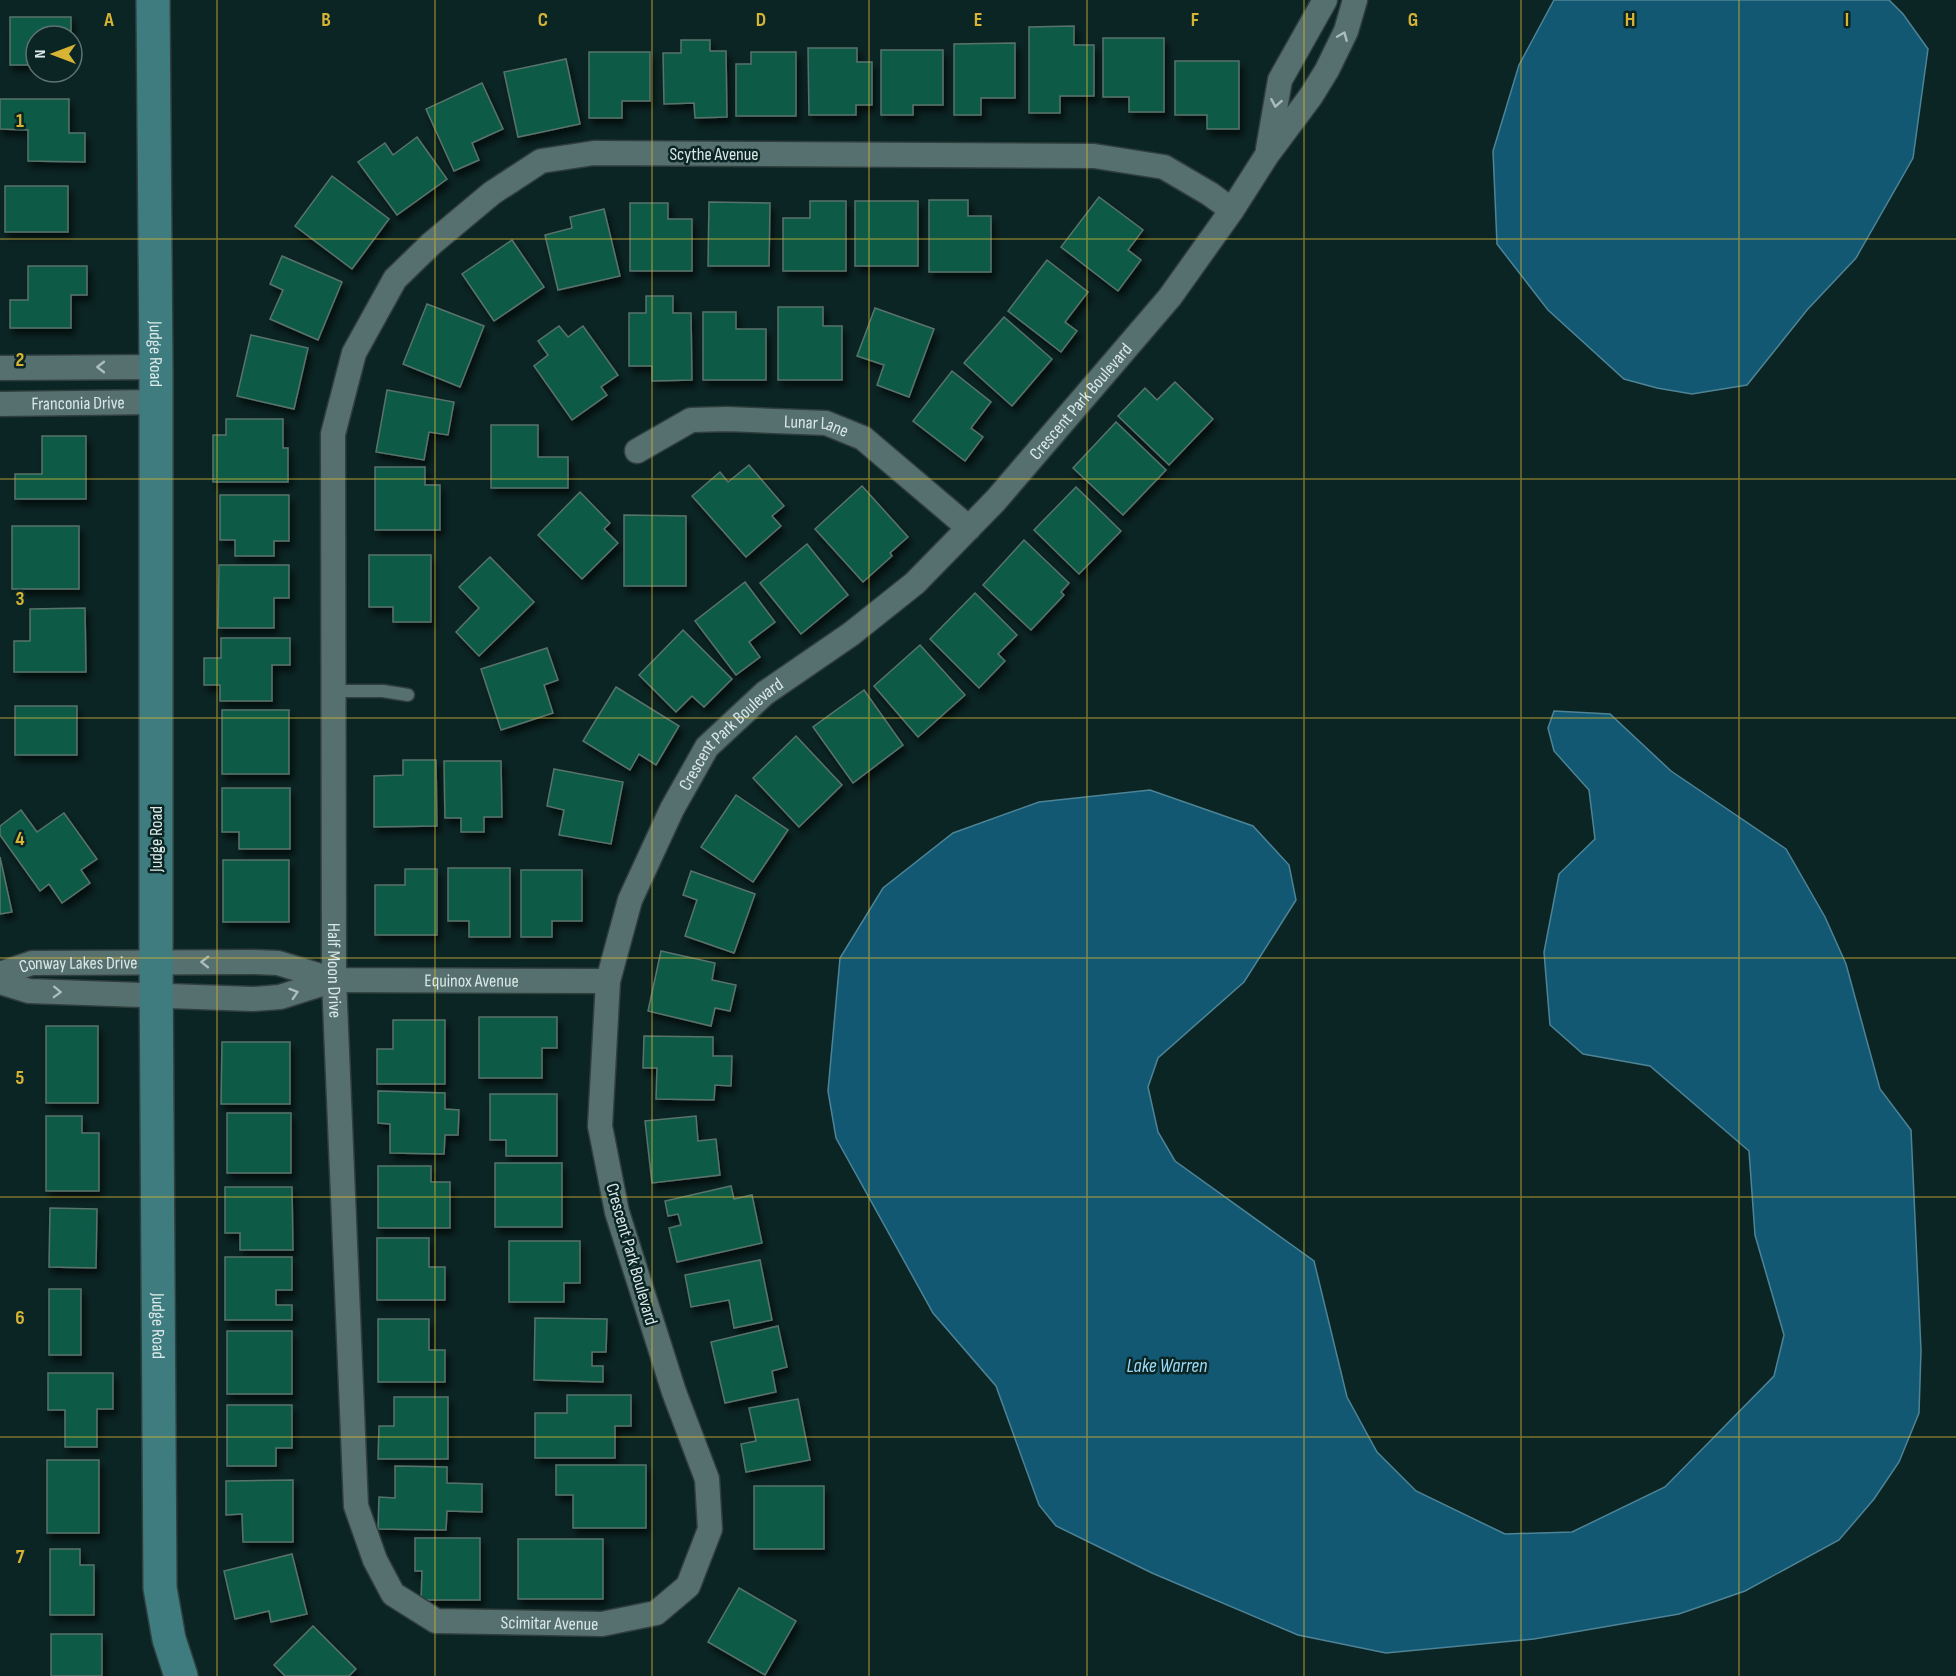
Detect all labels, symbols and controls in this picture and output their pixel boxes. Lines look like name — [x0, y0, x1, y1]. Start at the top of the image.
text: A — [103, 8, 114, 32]
text: B — [321, 8, 331, 32]
text: C — [538, 8, 548, 32]
text: D — [756, 8, 766, 32]
text: E — [974, 8, 982, 32]
text: F — [1191, 8, 1199, 32]
text: G — [1408, 8, 1418, 32]
text: H — [1625, 8, 1635, 32]
text: I — [1845, 8, 1849, 32]
north arrow — [24, 24, 84, 84]
one-way arrow — [1336, 31, 1348, 42]
text: N — [31, 50, 50, 58]
one-way arrow — [1270, 97, 1283, 107]
text: 1 — [16, 109, 24, 133]
street label: Scythe Avenue — [669, 144, 759, 165]
street label: Judge Road — [145, 320, 166, 387]
street label: Crescent Park Boulevard — [1025, 339, 1137, 464]
text: 2 — [16, 348, 24, 372]
one-way arrow — [96, 361, 105, 373]
street label: Franconia Drive — [31, 392, 125, 415]
street label: Lunar Lane — [783, 411, 851, 442]
text: 3 — [16, 587, 25, 611]
street label: Crescent Park Boulevard — [675, 674, 787, 794]
street label: Judge Road — [146, 806, 167, 873]
text: 4 — [15, 827, 25, 851]
street label: Half Moon Drive — [323, 923, 346, 1019]
street label: Conway Lakes Drive — [16, 953, 137, 978]
one-way arrow — [200, 956, 209, 968]
street label: Equinox Avenue — [424, 970, 519, 992]
one-way arrow — [52, 986, 61, 998]
one-way arrow — [288, 988, 299, 1000]
text: 5 — [16, 1066, 25, 1090]
street label: Crescent Park Boulevard — [601, 1181, 662, 1327]
street label: Judge Road — [147, 1292, 169, 1359]
text: 6 — [15, 1306, 25, 1330]
water label: Lake Warren — [1127, 1354, 1207, 1378]
text: 7 — [16, 1545, 25, 1569]
street label: Scimitar Avenue — [500, 1612, 599, 1635]

